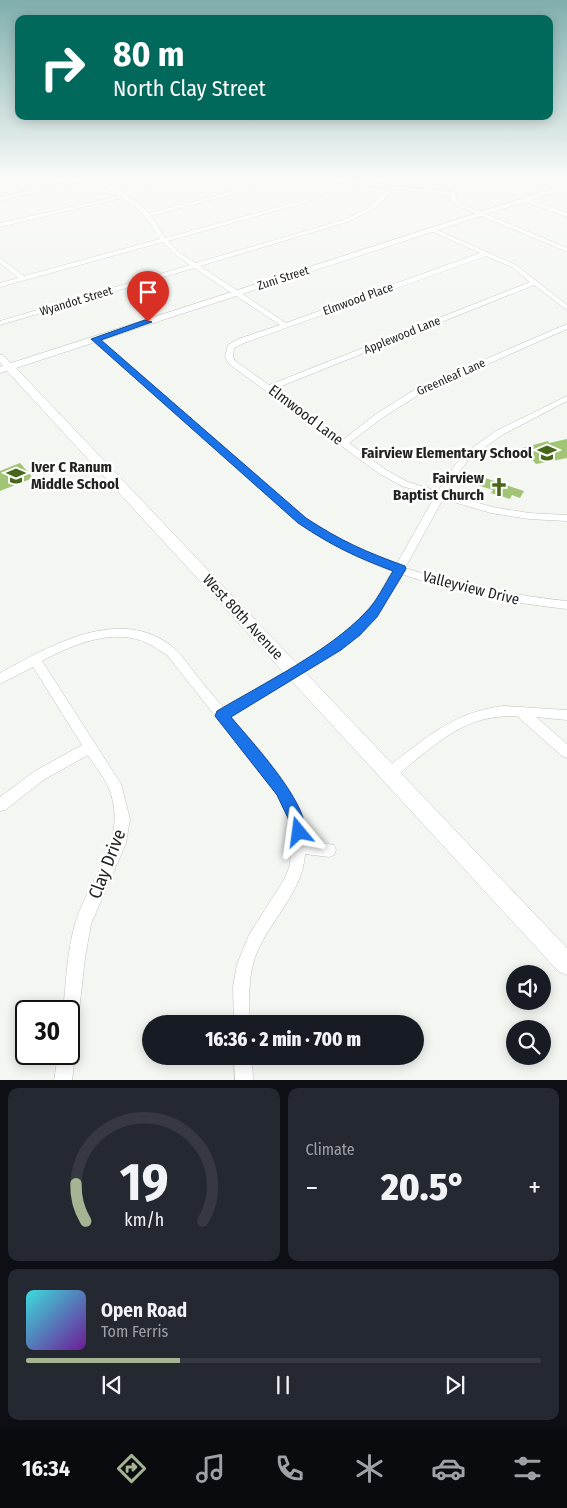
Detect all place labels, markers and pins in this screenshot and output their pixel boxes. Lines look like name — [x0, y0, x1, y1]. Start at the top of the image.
pin — [127, 271, 169, 322]
school or university icon: Fairview Elementary School — [536, 442, 558, 464]
place label: Fairview Elementary School — [361, 444, 533, 462]
place label: Iver C Ranum Middle School — [31, 458, 120, 493]
school or university icon: Iver C Ranum Middle School — [5, 465, 27, 487]
place label: Fairview Baptist Church — [393, 469, 485, 504]
church icon: Fairview Baptist Church — [488, 476, 510, 498]

